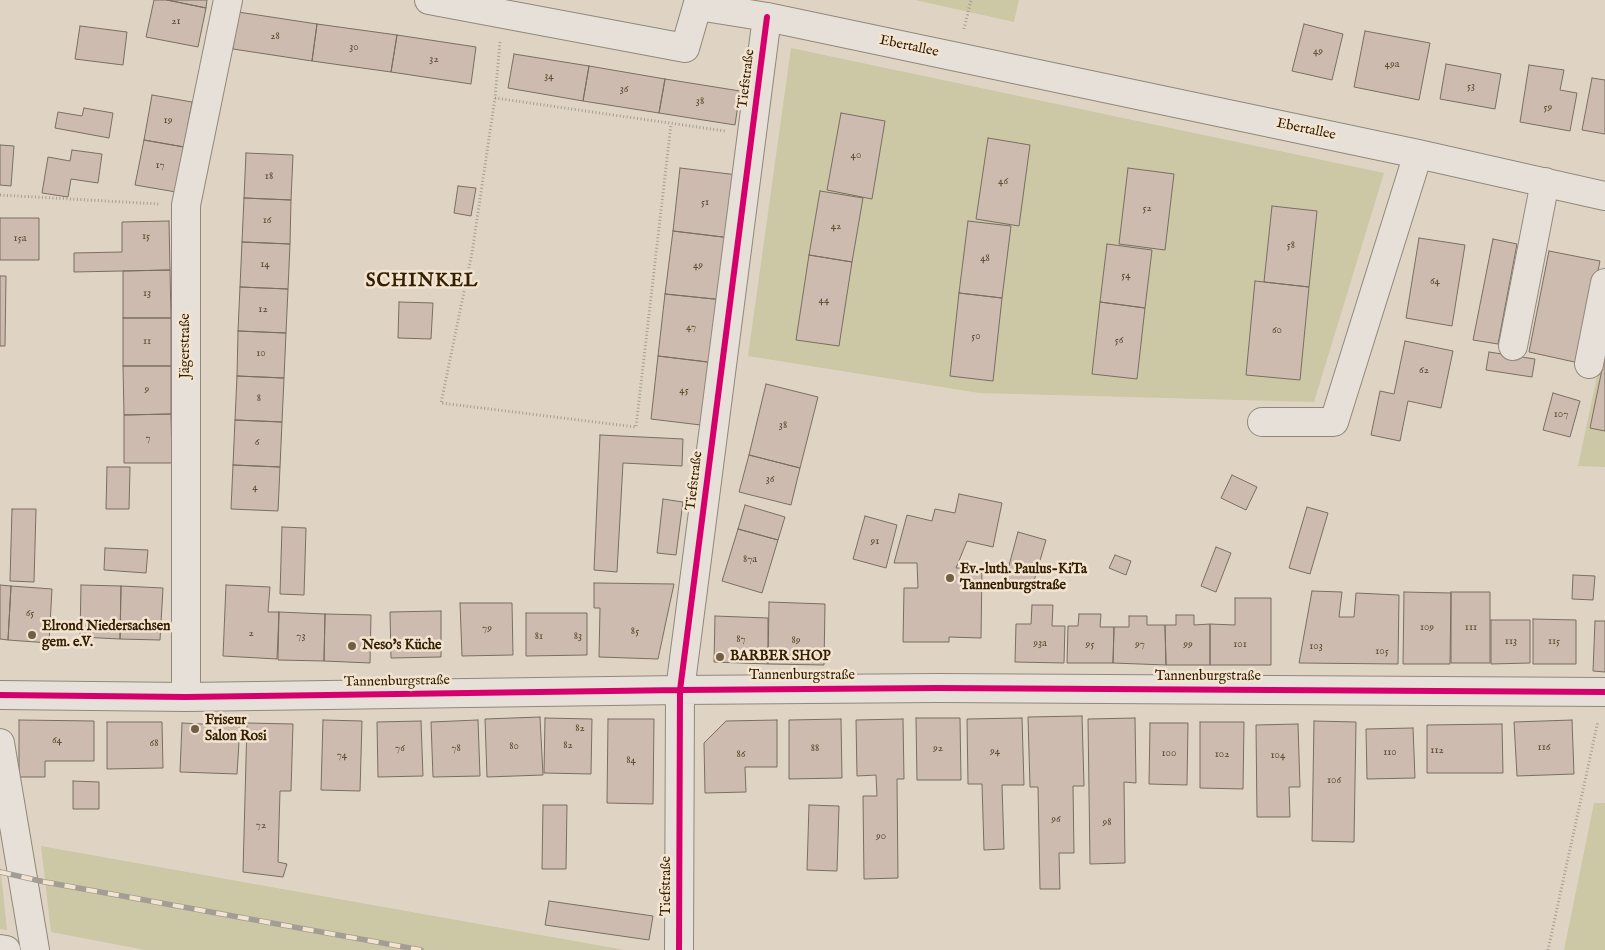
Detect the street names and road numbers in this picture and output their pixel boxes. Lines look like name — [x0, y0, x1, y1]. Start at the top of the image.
street label: Ebertallee — [878, 33, 940, 61]
street label: Tiefstraße — [735, 48, 759, 110]
street label: Ebertallee — [1275, 116, 1337, 144]
street label: Jägerstraße — [178, 313, 194, 379]
street label: Tiefstraße — [683, 450, 707, 512]
street label: Tannenburgstraße — [749, 668, 855, 684]
street label: Tannenburgstraße — [1155, 669, 1261, 685]
street label: Tannenburgstraße — [344, 673, 450, 691]
street label: Tiefstraße — [659, 856, 675, 916]

